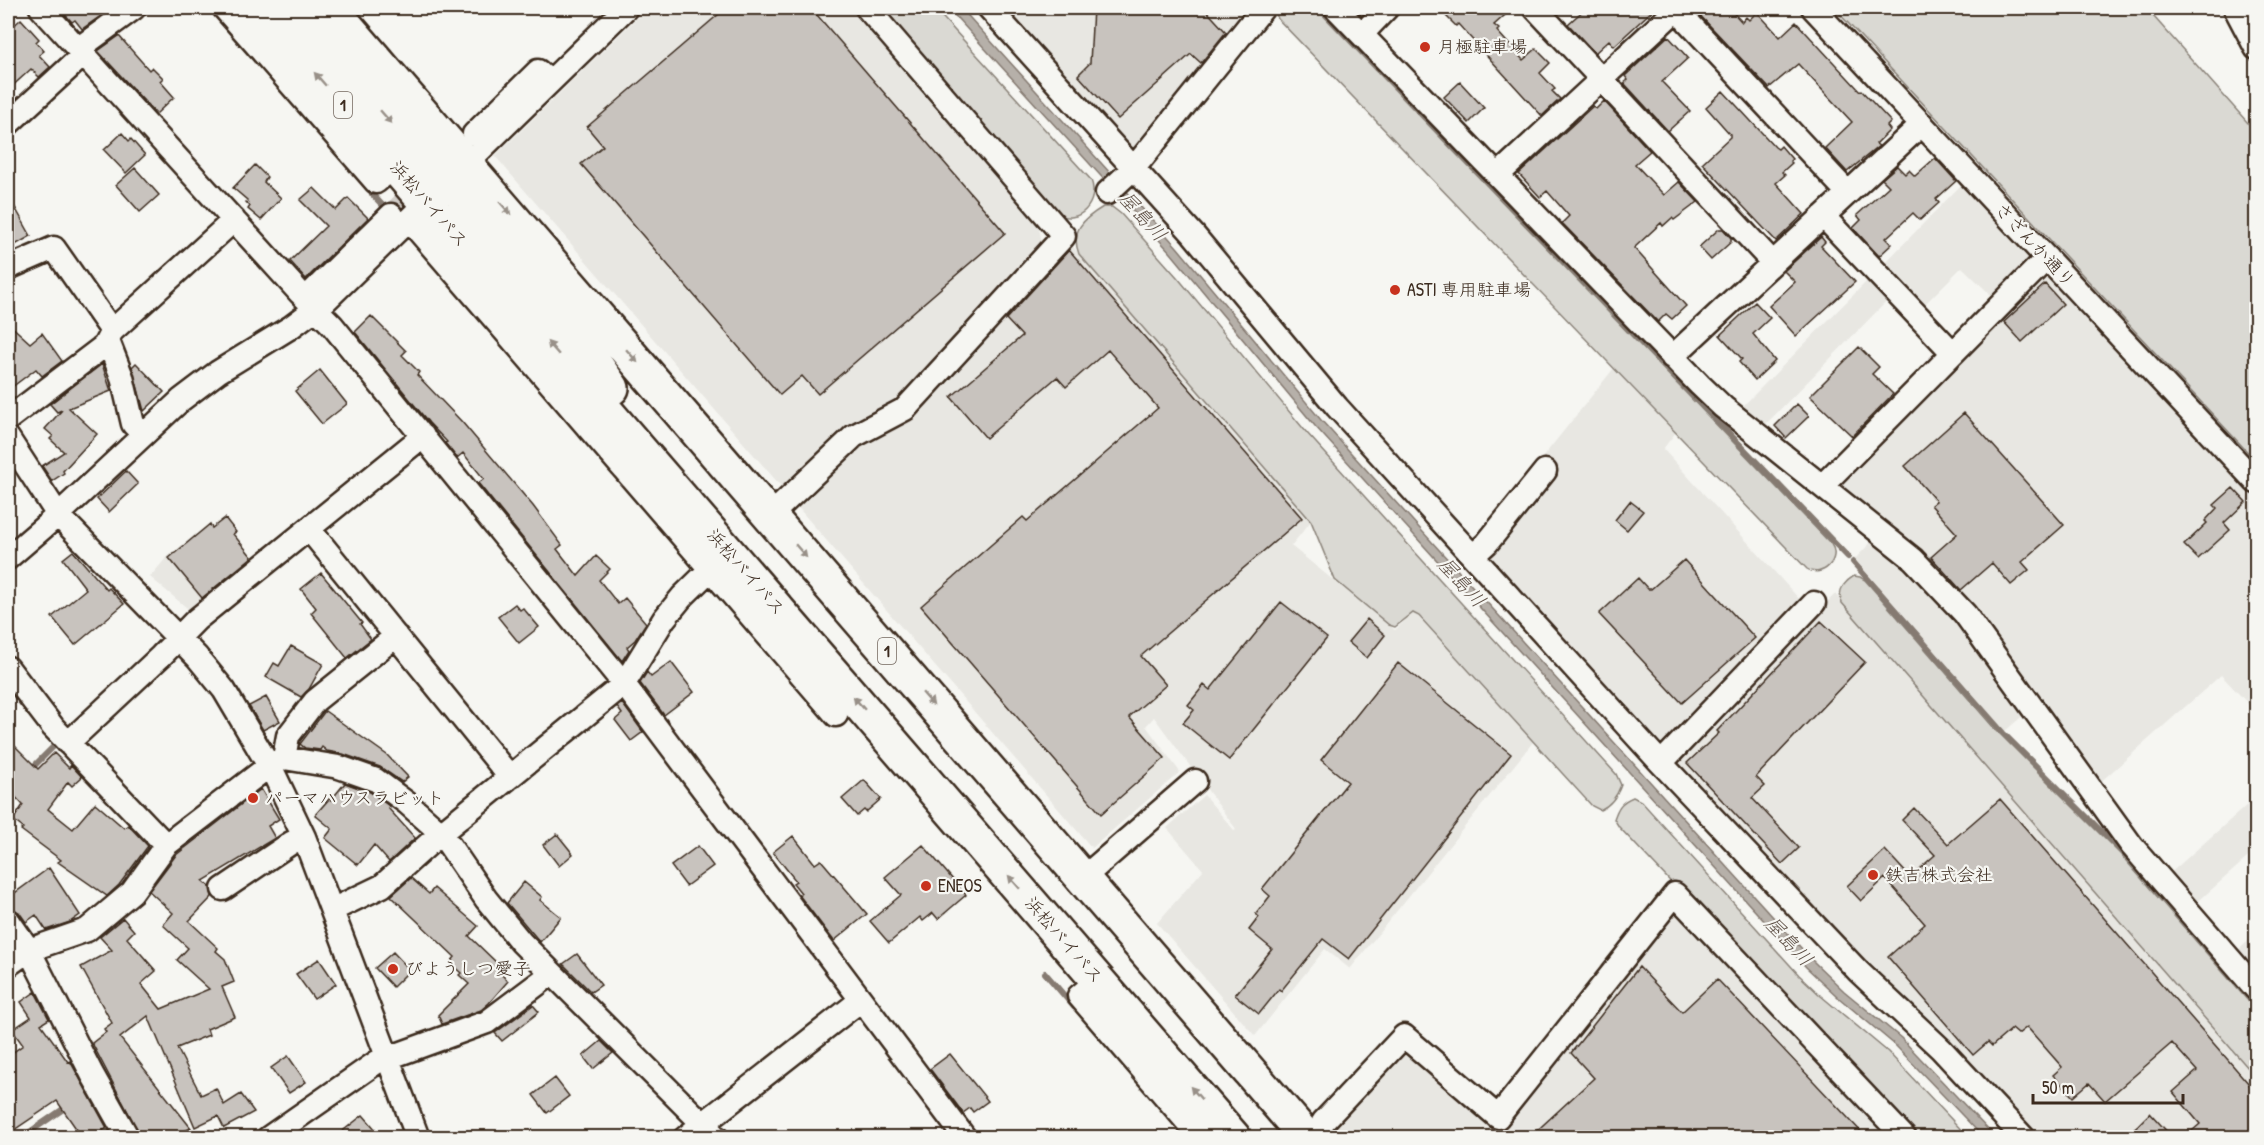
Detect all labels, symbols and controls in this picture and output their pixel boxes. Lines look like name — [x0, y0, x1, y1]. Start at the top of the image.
place label: 月極駐車場 — [1437, 34, 1527, 59]
marker: 月極駐車場 — [1418, 40, 1432, 54]
one-way arrow — [314, 72, 327, 87]
road number: 1 — [334, 92, 352, 118]
one-way arrow — [379, 109, 392, 124]
street label: 浜松バイパス — [385, 155, 474, 252]
water label: 屋島川 — [1113, 184, 1173, 247]
street label: さざんか通り — [1990, 197, 2081, 293]
one-way arrow — [498, 200, 511, 216]
place label: ASTI 専用駐車場 — [1407, 277, 1531, 302]
marker: ASTI 専用駐車場 — [1388, 283, 1402, 297]
one-way arrow — [547, 341, 560, 356]
one-way arrow — [625, 348, 638, 363]
street label: 浜松バイパス — [702, 523, 791, 620]
one-way arrow — [794, 543, 807, 559]
water label: 屋島川 — [1432, 550, 1492, 613]
road number: 1 — [878, 638, 896, 664]
one-way arrow — [921, 691, 934, 706]
one-way arrow — [852, 695, 866, 710]
place label: パーマハウスラビット — [265, 785, 444, 810]
marker: パーマハウスラビット — [246, 791, 260, 805]
place label: 鉄吉株式会社 — [1885, 862, 1993, 887]
marker: 鉄吉株式会社 — [1866, 868, 1880, 882]
place label: ENEOS — [938, 873, 982, 898]
one-way arrow — [1008, 875, 1021, 890]
marker: ENEOS — [919, 879, 933, 893]
street label: 浜松バイパス — [1020, 891, 1109, 988]
water label: 屋島川 — [1759, 910, 1820, 972]
place label: びようしつ愛子 — [405, 956, 531, 981]
marker: びようしつ愛子 — [386, 962, 400, 976]
scale bar — [2033, 1067, 2183, 1105]
text: 50 m — [2042, 1075, 2074, 1100]
one-way arrow — [1190, 1086, 1203, 1101]

